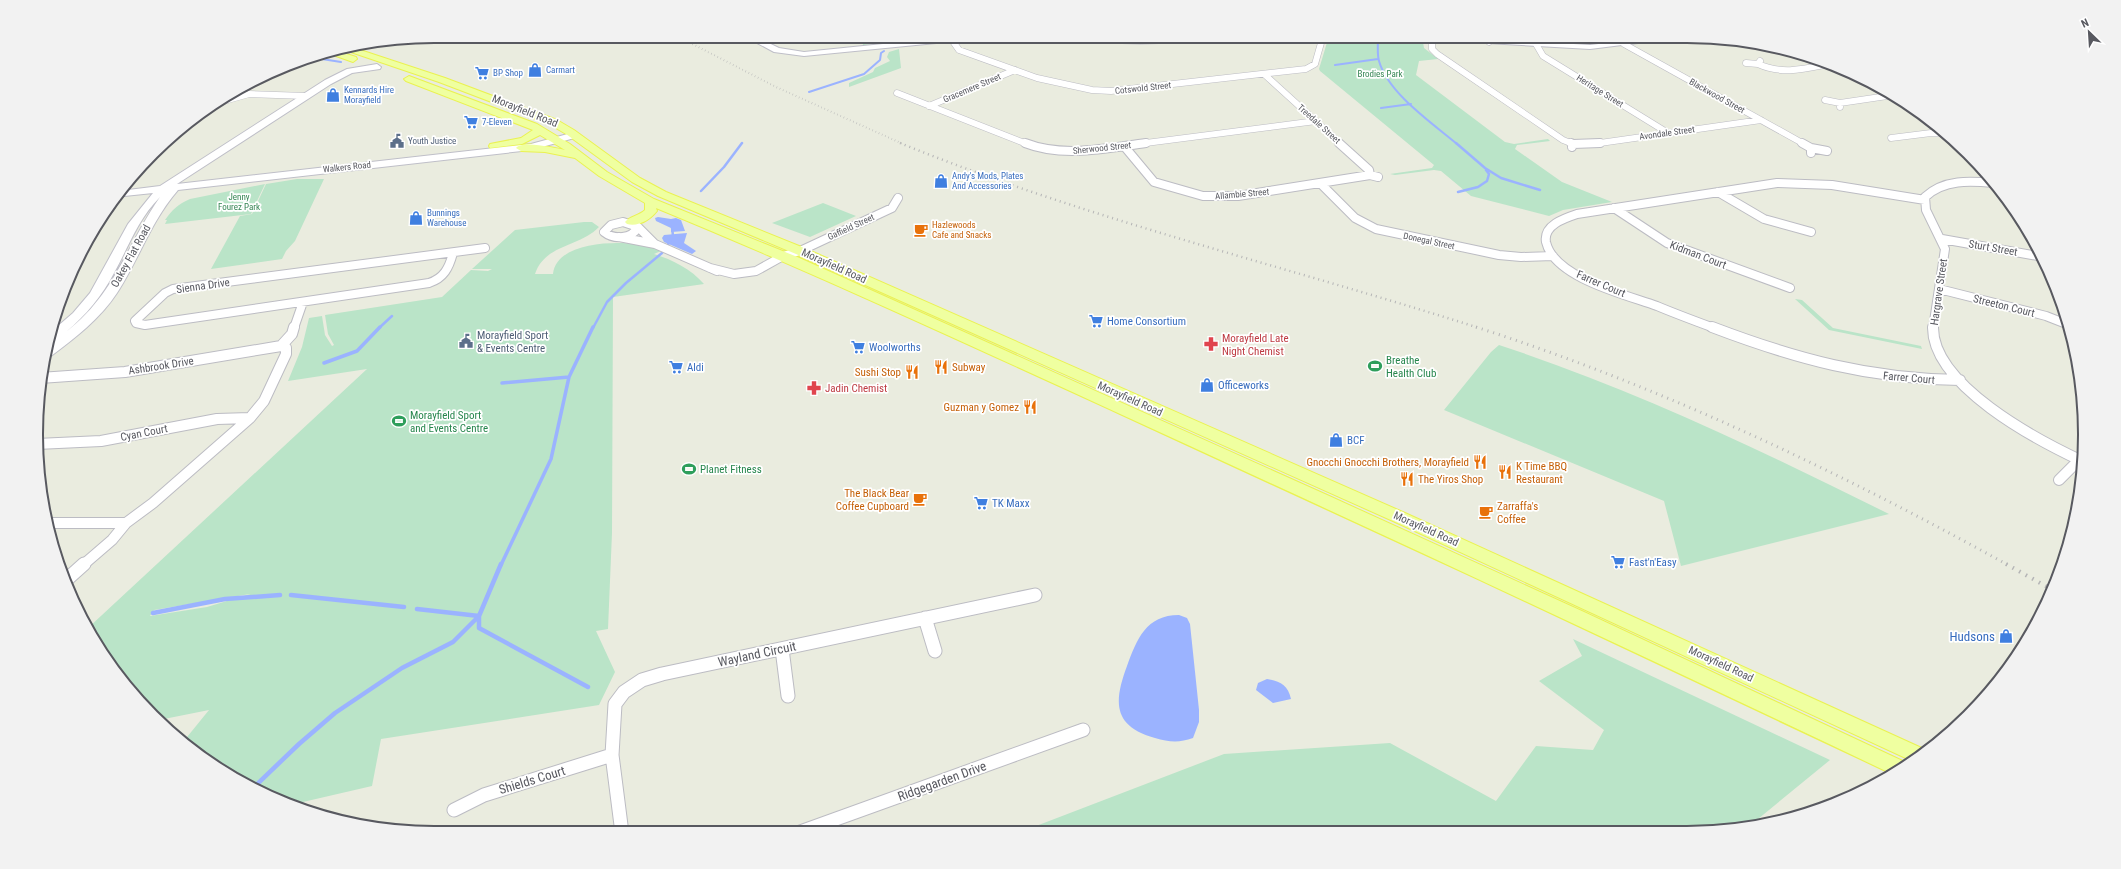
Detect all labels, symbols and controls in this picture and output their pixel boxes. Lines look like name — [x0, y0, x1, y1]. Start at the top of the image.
north arrow — [2069, 12, 2109, 52]
text: N — [2079, 16, 2091, 31]
shop icon: Carmart — [527, 62, 543, 78]
supermarket icon: BP Shop — [474, 65, 490, 81]
place label: Carmart — [546, 65, 575, 75]
place label: BP Shop — [493, 68, 523, 78]
park label: Brodies Park — [1357, 69, 1403, 79]
street label: Gracemere Street — [942, 71, 1003, 105]
street label: Heritage Street — [1575, 73, 1626, 110]
street label: Blackwood Street — [1687, 77, 1747, 116]
street label: Cotswold Street — [1114, 80, 1172, 96]
place label: Kennards Hire Morayfield — [344, 85, 394, 105]
shop icon: Kennards Hire Morayfield — [325, 87, 341, 103]
street label: Morayfield Road — [490, 92, 560, 130]
street label: Treedale Street — [1296, 102, 1343, 146]
supermarket icon: 7-Eleven — [463, 114, 479, 130]
place label: 7-Eleven — [482, 117, 512, 127]
street label: Avondale Street — [1639, 124, 1696, 142]
public building icon: Youth Justice — [389, 133, 405, 149]
place label: Youth Justice — [408, 136, 456, 146]
street label: Sherwood Street — [1072, 140, 1132, 156]
street label: Walkers Road — [322, 160, 372, 174]
place label: Andy's Mods, Plates And Accessories — [952, 171, 1023, 191]
shop icon: Andy's Mods, Plates And Accessories — [933, 173, 949, 189]
street label: Allambie Street — [1215, 187, 1270, 201]
park label: Jenny Fourez Park — [218, 192, 260, 212]
place label: Bunnings Warehouse — [427, 208, 466, 228]
shop icon: Bunnings Warehouse — [408, 210, 424, 226]
street label: Gaffield Street — [826, 212, 876, 242]
place label: Hazlewoods Cafe and Snacks — [932, 220, 991, 240]
street label: Oakey Flat Road — [108, 222, 154, 290]
cafe icon: Hazlewoods Cafe and Snacks — [913, 222, 929, 238]
street label: Donegal Street — [1402, 231, 1456, 251]
street label: Sturt Street — [1968, 237, 2018, 259]
street label: Kidman Court — [1668, 238, 1728, 272]
street label: Morayfield Road — [799, 246, 869, 286]
street label: Hargrave Street — [1928, 258, 1950, 326]
street label: Farrer Court — [1575, 268, 1627, 300]
street label: Sienna Drive — [175, 276, 231, 296]
street label: Streeton Court — [1972, 292, 2036, 320]
supermarket icon: Home Consortium — [1088, 313, 1104, 329]
place label: Home Consortium — [1107, 315, 1186, 328]
place label: Morayfield Sport & Events Centre — [477, 329, 548, 355]
place label: Morayfield Late Night Chemist — [1222, 332, 1289, 358]
public building icon: Morayfield Sport & Events Centre — [458, 333, 474, 349]
pharmacy icon: Morayfield Late Night Chemist — [1203, 336, 1219, 352]
supermarket icon: Woolworths — [850, 339, 866, 355]
place label: Woolworths — [869, 341, 921, 354]
street label: Ashbrook Drive — [127, 354, 195, 378]
place label: Breathe Health Club — [1386, 354, 1436, 380]
sports icon: Breathe Health Club — [1367, 358, 1383, 374]
supermarket icon: Aldi — [668, 359, 684, 375]
restaurant icon: Subway — [933, 359, 949, 375]
place label: Aldi — [687, 361, 704, 374]
place label: Subway — [952, 361, 986, 374]
restaurant icon: Sushi Stop — [904, 364, 920, 380]
place label: Sushi Stop — [855, 366, 901, 379]
street label: Farrer Court — [1883, 369, 1935, 387]
shop icon: Officeworks — [1199, 377, 1215, 393]
street label: Morayfield Road — [1095, 379, 1165, 419]
place label: Officeworks — [1218, 379, 1269, 392]
pharmacy icon: Jadin Chemist — [806, 380, 822, 396]
place label: Jadin Chemist — [825, 382, 887, 395]
restaurant icon: Guzman y Gomez — [1022, 399, 1038, 415]
place label: Guzman y Gomez — [944, 401, 1019, 414]
place label: Morayfield Sport and Events Centre — [410, 409, 488, 435]
sports icon: Morayfield Sport and Events Centre — [391, 413, 407, 429]
street label: Cyan Court — [119, 422, 169, 444]
shop icon: BCF — [1328, 432, 1344, 448]
place label: BCF — [1347, 434, 1365, 447]
restaurant icon: Gnocchi Gnocchi Brothers, Morayfield — [1472, 454, 1488, 470]
place label: Gnocchi Gnocchi Brothers, Morayfield — [1306, 456, 1469, 469]
place label: K Time BBQ Restaurant — [1516, 460, 1567, 486]
sports icon: Planet Fitness — [681, 461, 697, 477]
place label: Planet Fitness — [700, 463, 762, 476]
restaurant icon: K Time BBQ Restaurant — [1497, 464, 1513, 480]
restaurant icon: The Yiros Shop — [1399, 471, 1415, 487]
place label: The Yiros Shop — [1418, 473, 1483, 486]
place label: The Black Bear Coffee Cupboard — [836, 487, 910, 513]
cafe icon: The Black Bear Coffee Cupboard — [912, 491, 928, 507]
supermarket icon: TK Maxx — [973, 495, 989, 511]
place label: TK Maxx — [992, 497, 1030, 510]
place label: Zarraffa's Coffee — [1497, 500, 1538, 526]
cafe icon: Zarraffa's Coffee — [1478, 504, 1494, 520]
street label: Morayfield Road — [1391, 509, 1461, 549]
supermarket icon: Fast'n'Easy — [1610, 554, 1626, 570]
place label: Fast'n'Easy — [1629, 556, 1677, 569]
shop icon: Hudsons — [1998, 628, 2014, 644]
place label: Hudsons — [1950, 629, 1995, 644]
street label: Wayland Circuit — [717, 638, 798, 670]
street label: Morayfield Road — [1687, 643, 1755, 685]
street label: Ridgegarden Drive — [896, 758, 988, 804]
street label: Shields Court — [497, 763, 567, 797]

